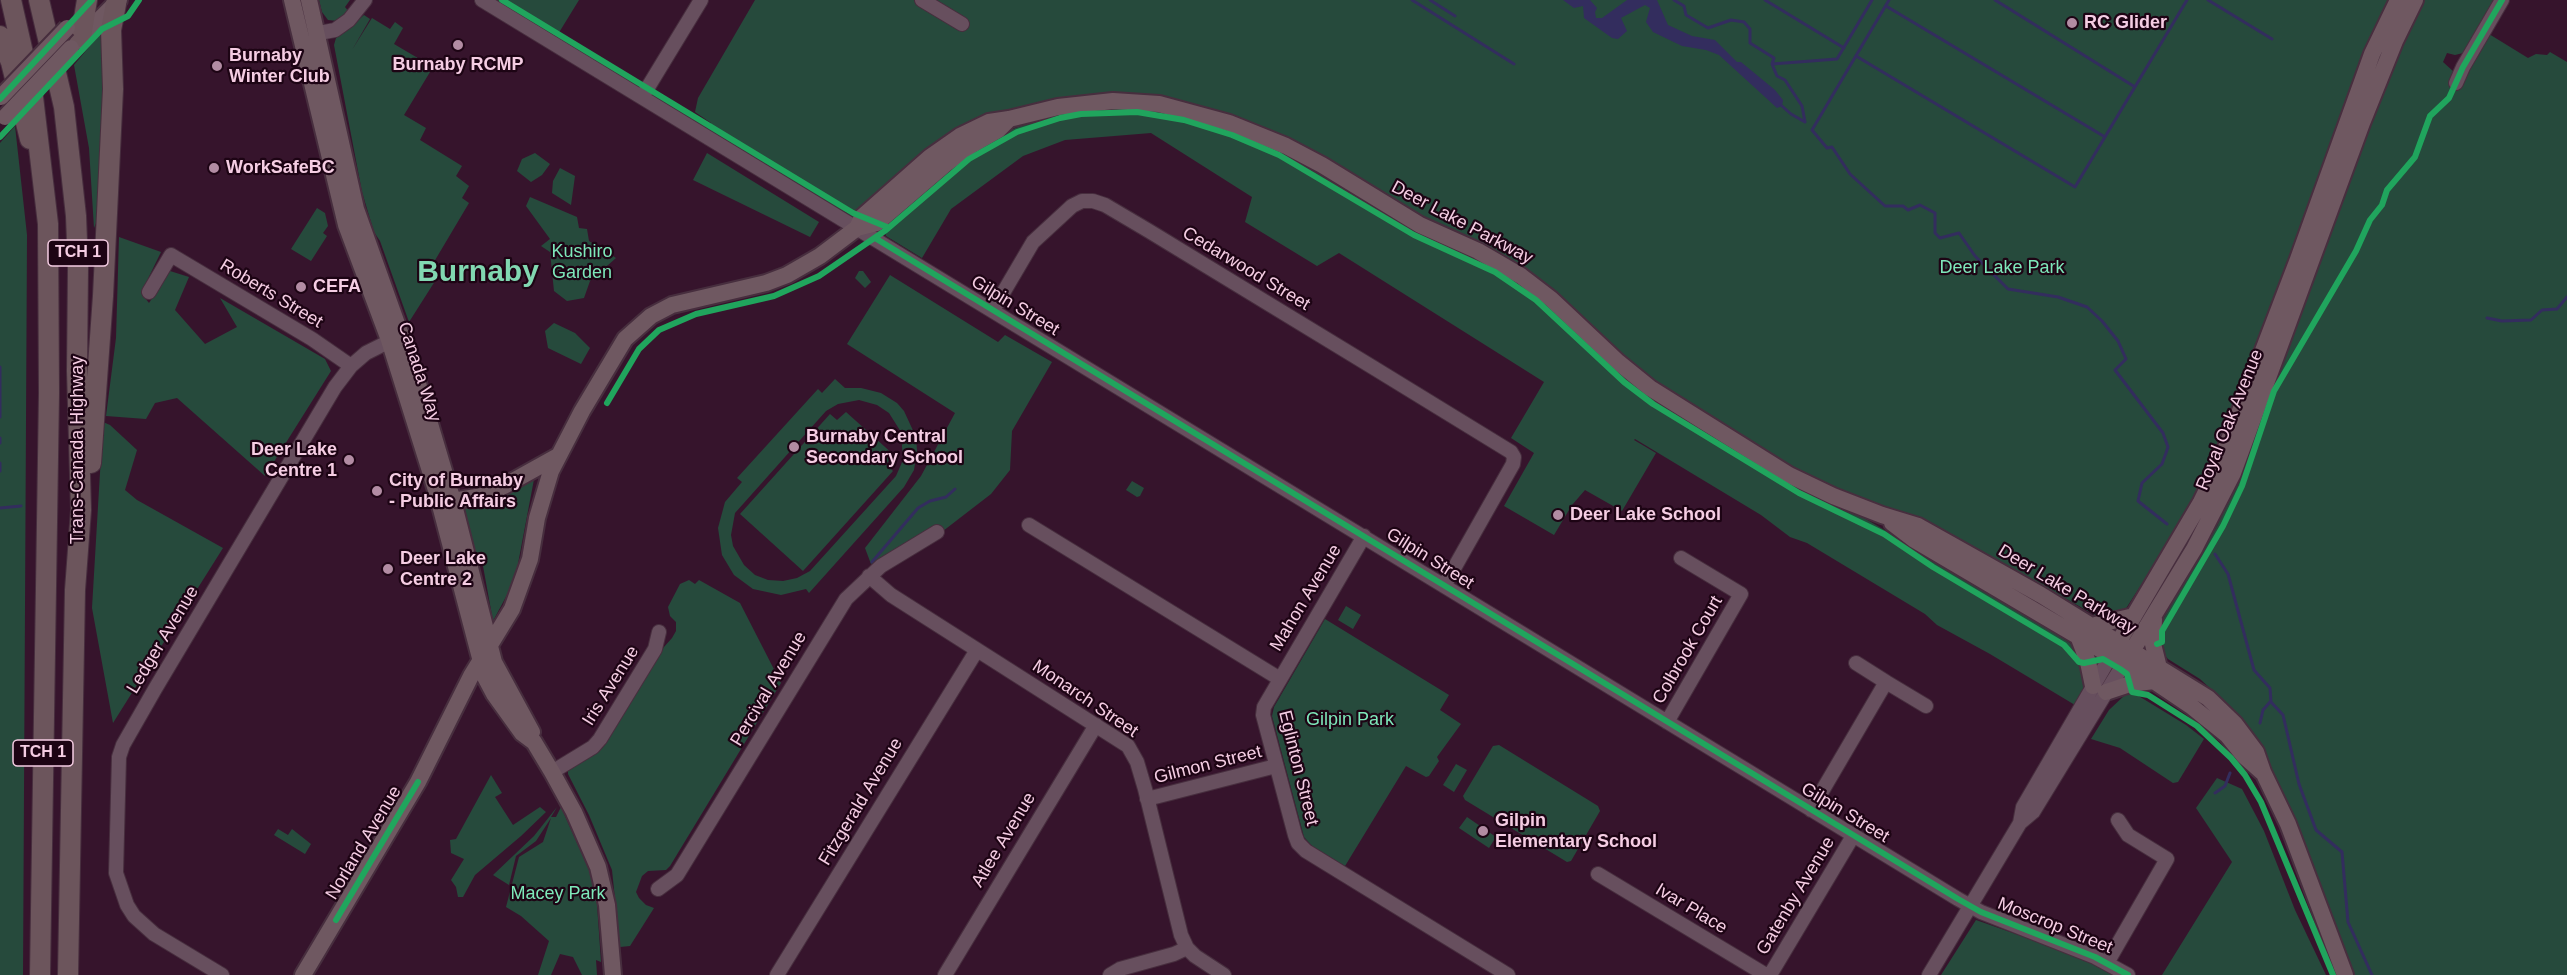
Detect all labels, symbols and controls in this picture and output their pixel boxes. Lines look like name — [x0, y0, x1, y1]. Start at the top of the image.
place label: RC Glider — [2084, 12, 2167, 34]
marker: RC Glider — [2065, 16, 2079, 30]
marker: Burnaby RCMP — [451, 38, 465, 52]
place label: Burnaby Winter Club — [229, 45, 330, 88]
place label: Burnaby RCMP — [392, 54, 524, 76]
marker: Burnaby Winter Club — [210, 59, 224, 73]
place label: WorkSafeBC — [226, 157, 335, 179]
marker: WorkSafeBC — [207, 161, 221, 175]
street label: Deer Lake Parkway — [1388, 177, 1536, 269]
street label: Cedarwood Street — [1178, 222, 1314, 316]
road number: TCH 1 — [48, 240, 108, 266]
park label: Kushiro Garden — [551, 241, 613, 284]
street label: Roberts Street — [216, 255, 326, 333]
district label: Burnaby — [417, 255, 539, 291]
park label: Deer Lake Park — [1939, 257, 2065, 279]
street label: Gilpin Street — [967, 271, 1063, 341]
place label: CEFA — [313, 276, 361, 298]
marker: CEFA — [294, 280, 308, 294]
street label: Canada Way — [393, 319, 445, 425]
street label: Royal Oak Avenue — [2192, 347, 2268, 493]
street label: Trans-Canada Highway — [67, 356, 89, 544]
place label: Burnaby Central Secondary School — [806, 426, 963, 468]
place label: Deer Lake Centre 1 — [251, 439, 337, 482]
marker: Burnaby Central Secondary School — [787, 440, 801, 454]
marker: Deer Lake Centre 1 — [342, 453, 356, 467]
place label: City of Burnaby - Public Affairs — [389, 470, 523, 512]
marker: City of Burnaby - Public Affairs — [370, 484, 384, 498]
place label: Deer Lake School — [1570, 504, 1721, 526]
marker: Deer Lake School — [1551, 508, 1565, 522]
street label: Gilpin Street — [1382, 524, 1478, 594]
street label: Deer Lake Parkway — [1994, 540, 2140, 640]
street label: Mahon Avenue — [1266, 541, 1346, 655]
place label: Deer Lake Centre 2 — [400, 548, 486, 590]
marker: Deer Lake Centre 2 — [381, 562, 395, 576]
street label: Ledger Avenue — [122, 582, 204, 698]
street label: Colbrook Court — [1648, 592, 1728, 708]
street label: Percival Avenue — [726, 628, 812, 750]
street label: Iris Avenue — [578, 642, 644, 730]
street label: Monarch Street — [1028, 656, 1142, 742]
street label: Eglinton Street — [1273, 708, 1323, 828]
park label: Gilpin Park — [1306, 709, 1394, 731]
street label: Fitzgerald Avenue — [814, 734, 908, 870]
road number: TCH 1 — [13, 740, 73, 766]
street label: Gilmon Street — [1152, 741, 1264, 789]
street label: Gilpin Street — [1797, 778, 1893, 848]
street label: Norland Avenue — [322, 782, 406, 904]
street label: Atlee Avenue — [967, 789, 1041, 891]
place label: Gilpin Elementary School — [1495, 810, 1657, 852]
marker: Gilpin Elementary School — [1476, 824, 1490, 838]
street label: Gatenby Avenue — [1752, 833, 1840, 959]
street label: Ivar Place — [1651, 879, 1731, 939]
park label: Macey Park — [510, 883, 606, 905]
street label: Moscrop Street — [1994, 893, 2116, 959]

